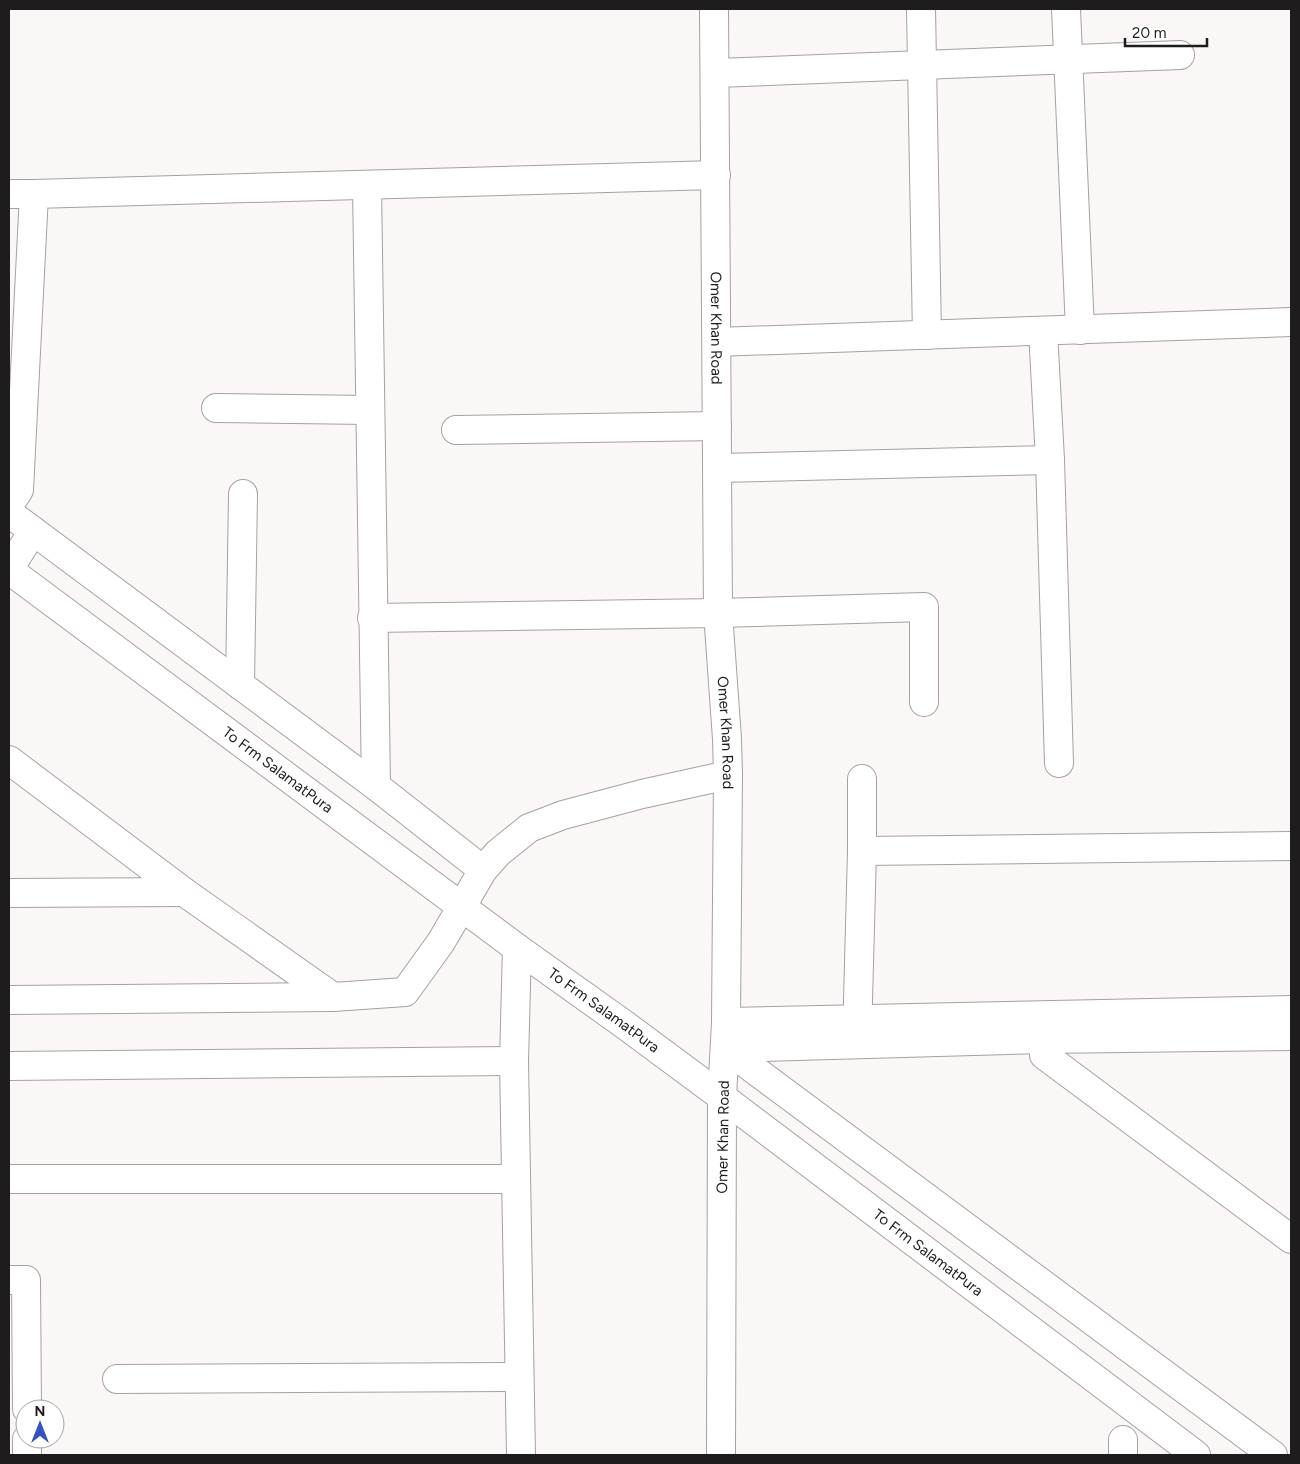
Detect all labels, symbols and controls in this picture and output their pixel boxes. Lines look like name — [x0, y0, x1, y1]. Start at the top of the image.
scale bar — [1125, 15, 1208, 47]
text: 20 m — [1132, 24, 1166, 42]
street label: Omer Khan Road — [707, 271, 725, 385]
street label: Omer Khan Road — [714, 676, 737, 789]
street label: To Frm SalamatPura — [219, 723, 336, 817]
street label: To Frm SalamatPura — [545, 964, 663, 1056]
street label: Omer Khan Road — [713, 1080, 733, 1194]
street label: To Frm SalamatPura — [870, 1205, 987, 1300]
north arrow — [15, 1399, 65, 1449]
text: N — [35, 1403, 45, 1420]

